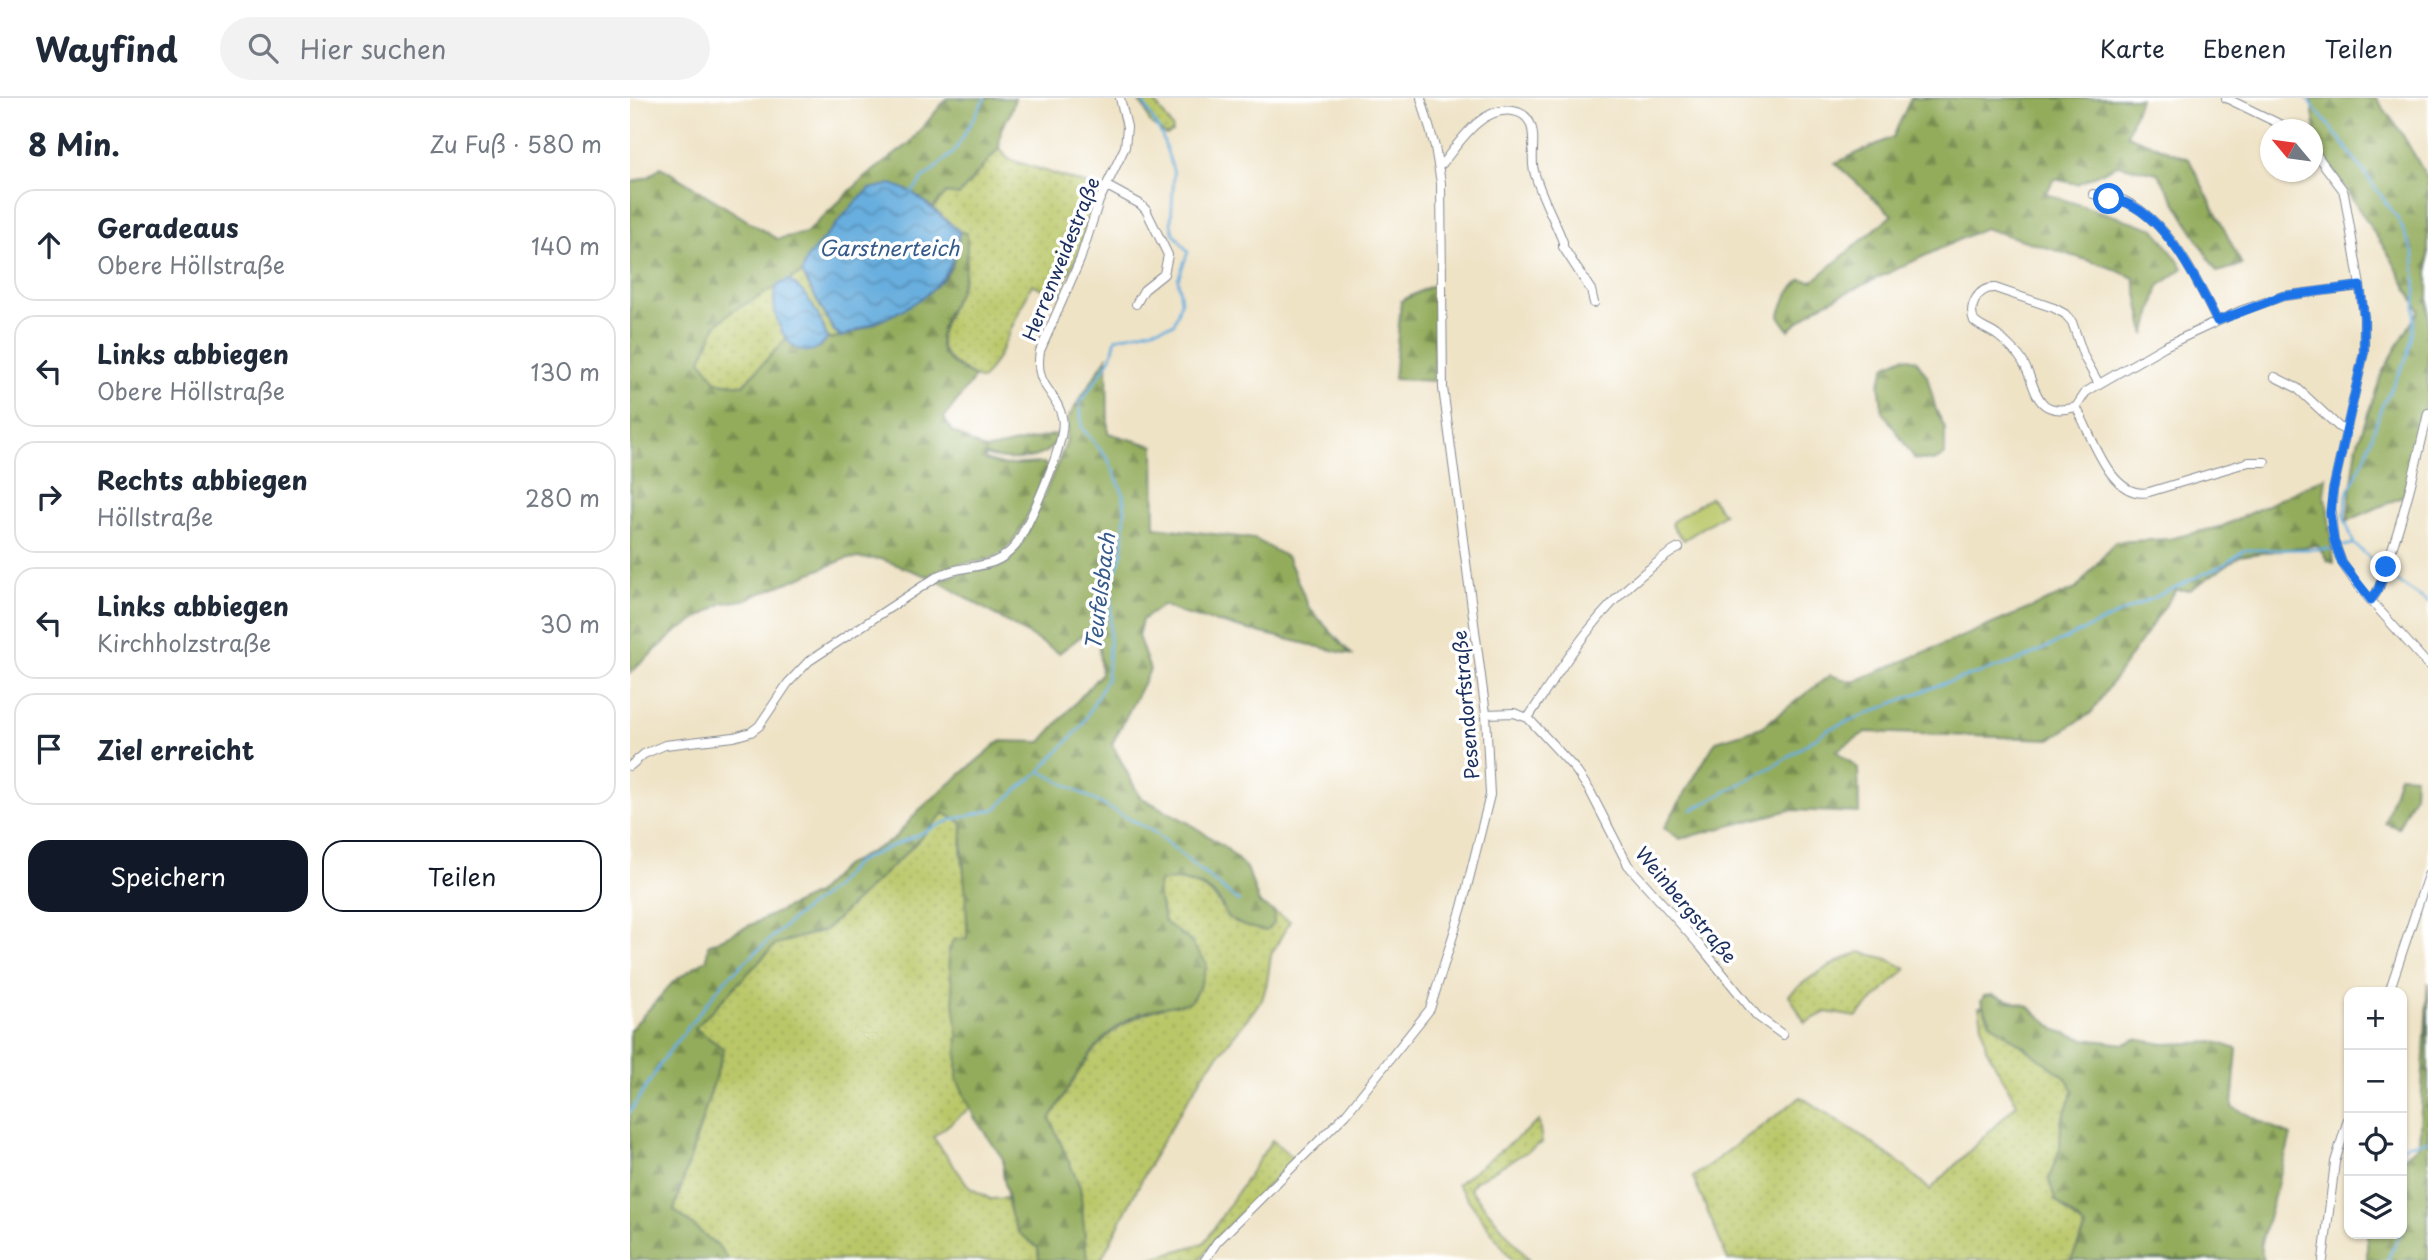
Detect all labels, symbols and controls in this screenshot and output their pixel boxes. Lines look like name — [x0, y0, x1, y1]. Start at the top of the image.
search box — [220, 17, 710, 80]
text: Wayfind — [35, 23, 178, 73]
icon: search — [244, 29, 282, 67]
text: Hier suchen — [300, 29, 446, 68]
text: Karte — [2100, 30, 2165, 66]
text: Ebenen — [2203, 30, 2286, 66]
text: Teilen — [2324, 30, 2393, 66]
north arrow — [2260, 119, 2323, 182]
text: 8 Min. — [28, 121, 120, 166]
text: Zu Fuß · 580 m — [429, 126, 602, 161]
street label: Herrenweidestraße — [1014, 173, 1106, 345]
route start — [2093, 183, 2124, 214]
text: Geradeaus — [97, 208, 239, 247]
icon: ahead — [30, 226, 68, 264]
text: 140 m — [531, 228, 600, 263]
water label: Garstnerteich — [819, 231, 960, 263]
text: Obere Höllstraße — [97, 247, 285, 282]
text: Links abbiegen — [97, 334, 289, 373]
icon: left — [30, 352, 68, 390]
text: 130 m — [530, 354, 600, 389]
text: Obere Höllstraße — [97, 373, 285, 408]
text: Rechts abbiegen — [97, 460, 308, 499]
icon: right — [30, 478, 68, 516]
text: 280 m — [525, 480, 600, 515]
text: Höllstraße — [97, 499, 213, 534]
water label: Teufelsbach — [1076, 530, 1122, 652]
route end — [2370, 551, 2401, 582]
text: Links abbiegen — [97, 586, 289, 625]
icon: left — [30, 604, 68, 642]
text: 30 m — [539, 606, 600, 641]
text: Kirchholzstraße — [97, 625, 271, 660]
street label: Pesendorfstraße — [1445, 629, 1485, 781]
icon: arrive — [30, 730, 68, 768]
text: Ziel erreicht — [97, 730, 255, 769]
button: Speichern — [28, 840, 308, 912]
button: Teilen — [322, 840, 602, 912]
street label: Weinbergstraße — [1630, 840, 1744, 969]
map controls — [2344, 987, 2407, 1239]
button: + — [2344, 987, 2407, 1050]
button: − — [2344, 1050, 2407, 1113]
button: locate — [2344, 1113, 2407, 1176]
button: layers — [2344, 1176, 2407, 1239]

